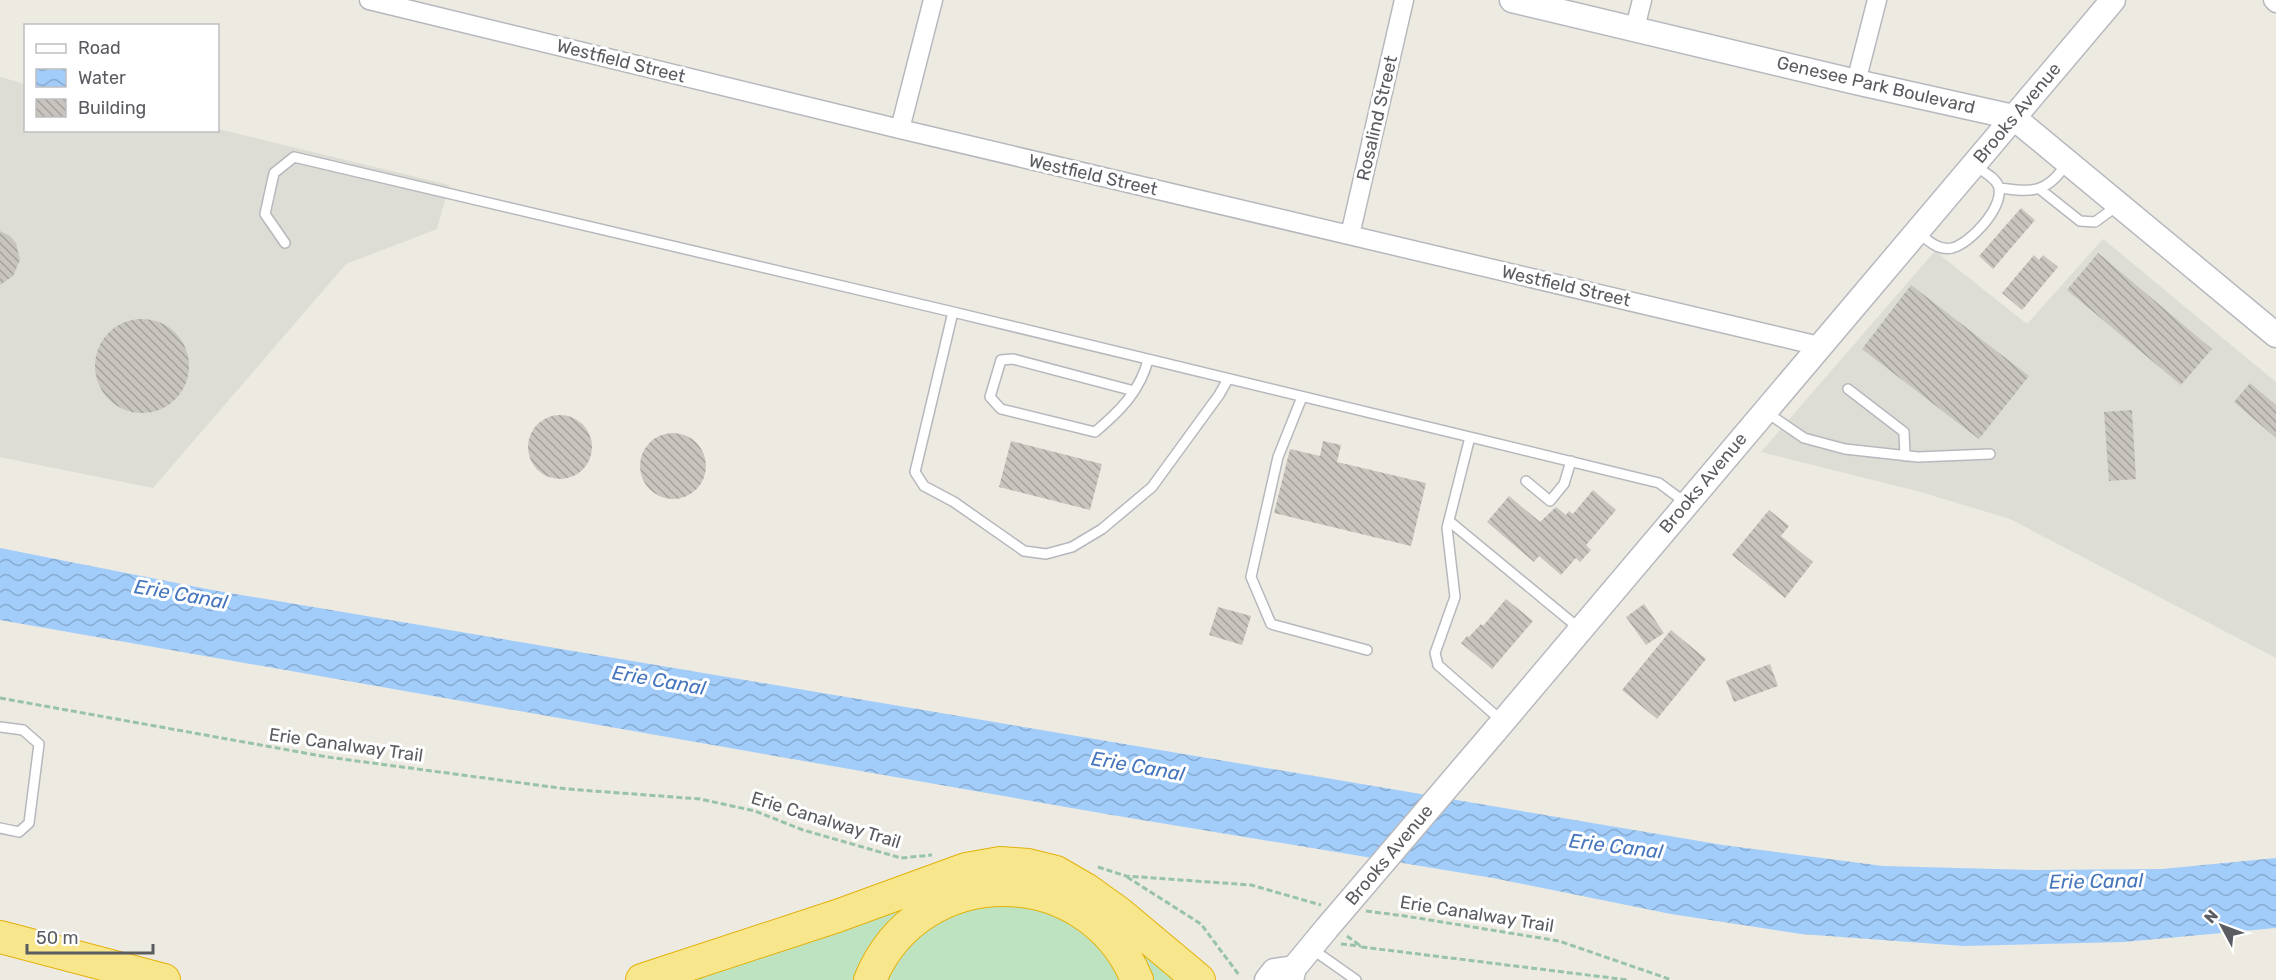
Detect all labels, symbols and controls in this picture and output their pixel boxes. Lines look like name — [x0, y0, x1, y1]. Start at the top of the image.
legend — [24, 24, 219, 132]
street label: Westfield Street — [554, 34, 688, 88]
text: Road — [78, 37, 121, 59]
street label: Genesee Park Boulevard — [1775, 51, 1977, 119]
street label: Rosalind Street — [1352, 53, 1402, 183]
street label: Brooks Avenue — [1969, 58, 2065, 168]
text: Water — [78, 67, 126, 89]
text: Building — [78, 97, 146, 119]
street label: Westfield Street — [1026, 149, 1160, 201]
street label: Westfield Street — [1499, 260, 1633, 312]
street label: Brooks Avenue — [1655, 428, 1751, 538]
water label: Erie Canal — [132, 574, 231, 614]
water label: Erie Canal — [610, 660, 709, 700]
street label: Erie Canalway Trail — [268, 723, 424, 767]
water label: Erie Canal — [1089, 746, 1188, 786]
street label: Erie Canalway Trail — [748, 787, 904, 853]
street label: Brooks Avenue — [1341, 800, 1437, 910]
water label: Erie Canal — [1568, 828, 1665, 864]
water label: Erie Canal — [2049, 868, 2145, 894]
street label: Erie Canalway Trail — [1399, 891, 1555, 937]
north arrow — [2192, 896, 2252, 956]
text: N — [2200, 906, 2222, 927]
scale bar — [27, 917, 153, 955]
text: 50 m — [36, 927, 79, 949]

